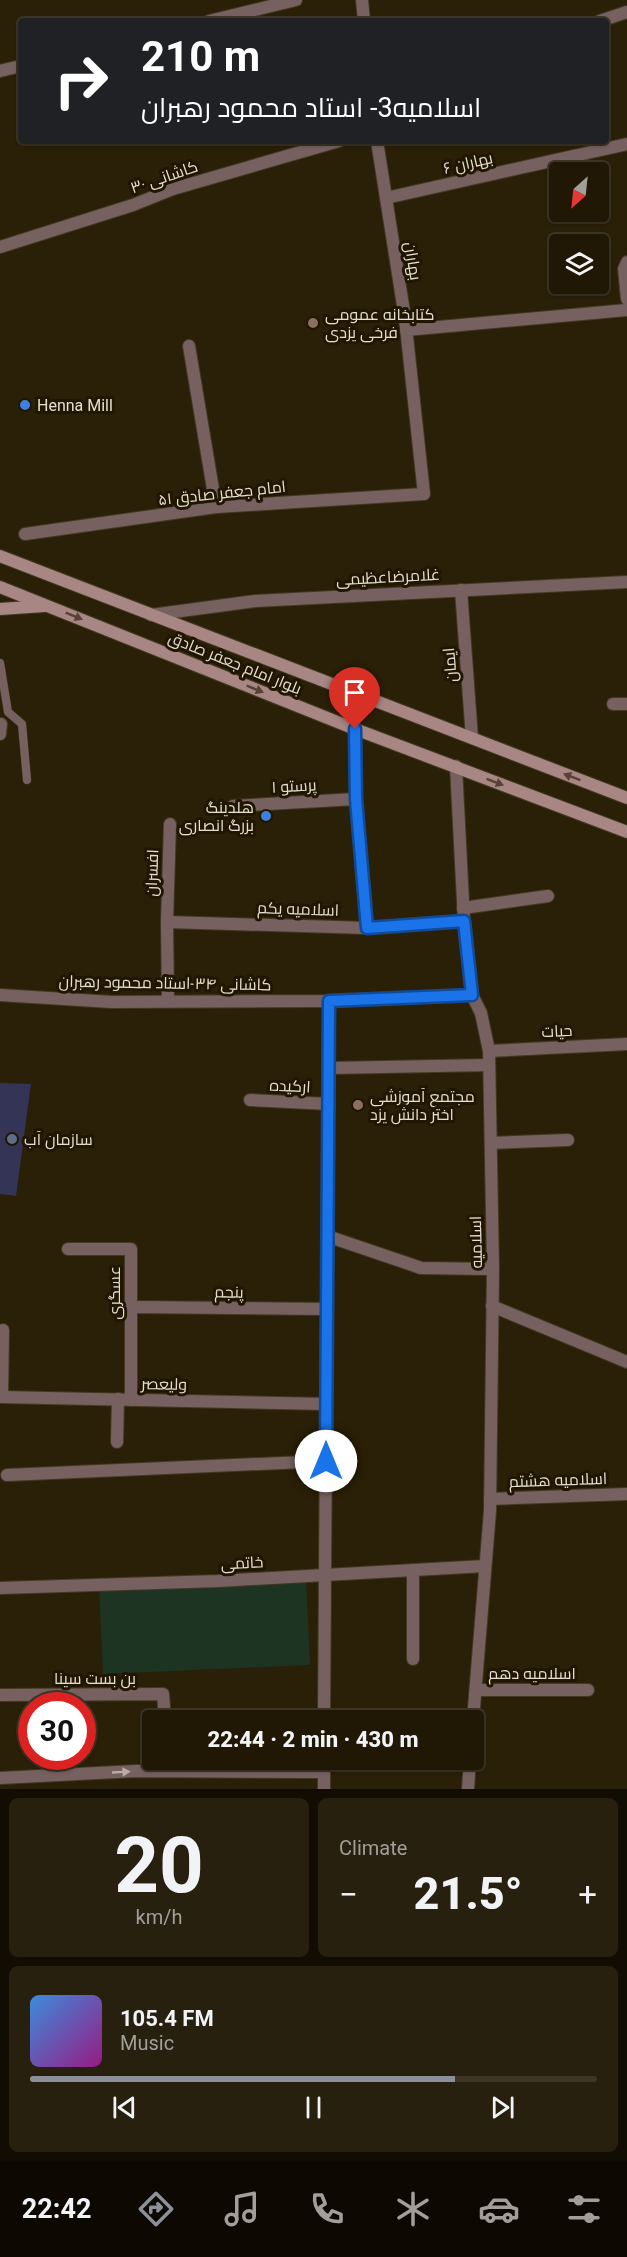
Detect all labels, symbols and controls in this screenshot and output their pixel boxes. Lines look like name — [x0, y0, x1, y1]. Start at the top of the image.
text: 210 m — [141, 32, 260, 81]
icon: right — [42, 42, 120, 120]
text: اسلامیه3- استاد محمود رهبران — [141, 92, 481, 124]
street label: بهاران ۶ — [441, 148, 495, 179]
street label: کاشانی ۳۰ — [128, 157, 200, 198]
north arrow — [549, 162, 609, 222]
map controls — [549, 162, 609, 294]
button: layers — [549, 234, 609, 294]
street label: بهاران — [400, 240, 425, 282]
place label: کتابخانه عمومی فرخی یزدی — [325, 305, 435, 343]
marker: کتابخانه عمومی فرخی یزدی — [306, 316, 320, 330]
place label: Henna Mill — [37, 396, 113, 415]
marker: Henna Mill — [18, 398, 32, 412]
street label: امام جعفر صادق ۵۱ — [157, 477, 287, 511]
street label: غلامرضاعظیمی — [335, 565, 441, 590]
one-way arrow — [65, 612, 83, 621]
street label: بلوار امام جعفر صادق — [165, 628, 304, 700]
street label: ایمان — [439, 647, 462, 683]
pin — [329, 667, 380, 729]
icon: arrive — [338, 676, 371, 709]
one-way arrow — [246, 684, 264, 694]
one-way arrow — [563, 771, 581, 781]
street label: پرستو ۱ — [271, 775, 318, 799]
one-way arrow — [487, 777, 505, 787]
place label: هلدینگ بزرگ انصاری — [179, 798, 254, 836]
marker: هلدینگ بزرگ انصاری — [259, 809, 273, 823]
street label: افسران — [142, 849, 163, 897]
street label: اسلامیه یکم — [257, 898, 339, 922]
street label: کاشانی ۳۴-استاد محمود رهبران — [58, 972, 271, 995]
street label: حیات — [541, 1021, 573, 1041]
street label: ارکیده — [269, 1075, 311, 1097]
place label: مجتمع آموزشی اختر دانش یزد — [370, 1087, 475, 1125]
marker: مجتمع آموزشی اختر دانش یزد — [351, 1098, 365, 1112]
place label: سازمان آب — [24, 1130, 93, 1150]
marker: سازمان آب — [5, 1132, 19, 1146]
street label: اسلامیه — [466, 1216, 486, 1268]
street label: عسگری — [105, 1266, 125, 1320]
street label: پنجم — [214, 1282, 244, 1304]
street label: ولیعصر — [140, 1374, 187, 1394]
position arrow — [294, 1429, 358, 1493]
street label: اسلامیه هشتم — [509, 1469, 607, 1493]
street label: خاتمی — [220, 1552, 264, 1575]
street label: اسلامیه دهم — [488, 1664, 576, 1685]
street label: بن بست سینا — [54, 1669, 136, 1689]
speed limit sign: 30 — [18, 1692, 96, 1770]
text: 22:44 · 2 min · 430 m — [208, 1727, 418, 1752]
one-way arrow — [112, 1768, 131, 1777]
text: 20 — [114, 1820, 204, 1911]
text: Climate — [339, 1836, 407, 1860]
text: 21.5° — [414, 1867, 523, 1920]
text: − — [339, 1875, 358, 1914]
text: + — [578, 1875, 597, 1914]
text: km/h — [136, 1905, 182, 1929]
text: 105.4 FM — [120, 2006, 214, 2031]
text: Music — [120, 2031, 174, 2055]
icon: previous — [108, 2091, 141, 2124]
icon: pause — [297, 2091, 330, 2124]
icon: next — [486, 2091, 519, 2124]
icon: directions — [135, 2188, 177, 2230]
icon: music — [221, 2188, 263, 2230]
icon: phone — [306, 2188, 348, 2230]
icon: climate — [392, 2188, 434, 2230]
icon: car — [478, 2188, 520, 2230]
icon: filters — [563, 2188, 605, 2230]
text: 22:42 — [22, 2193, 91, 2225]

